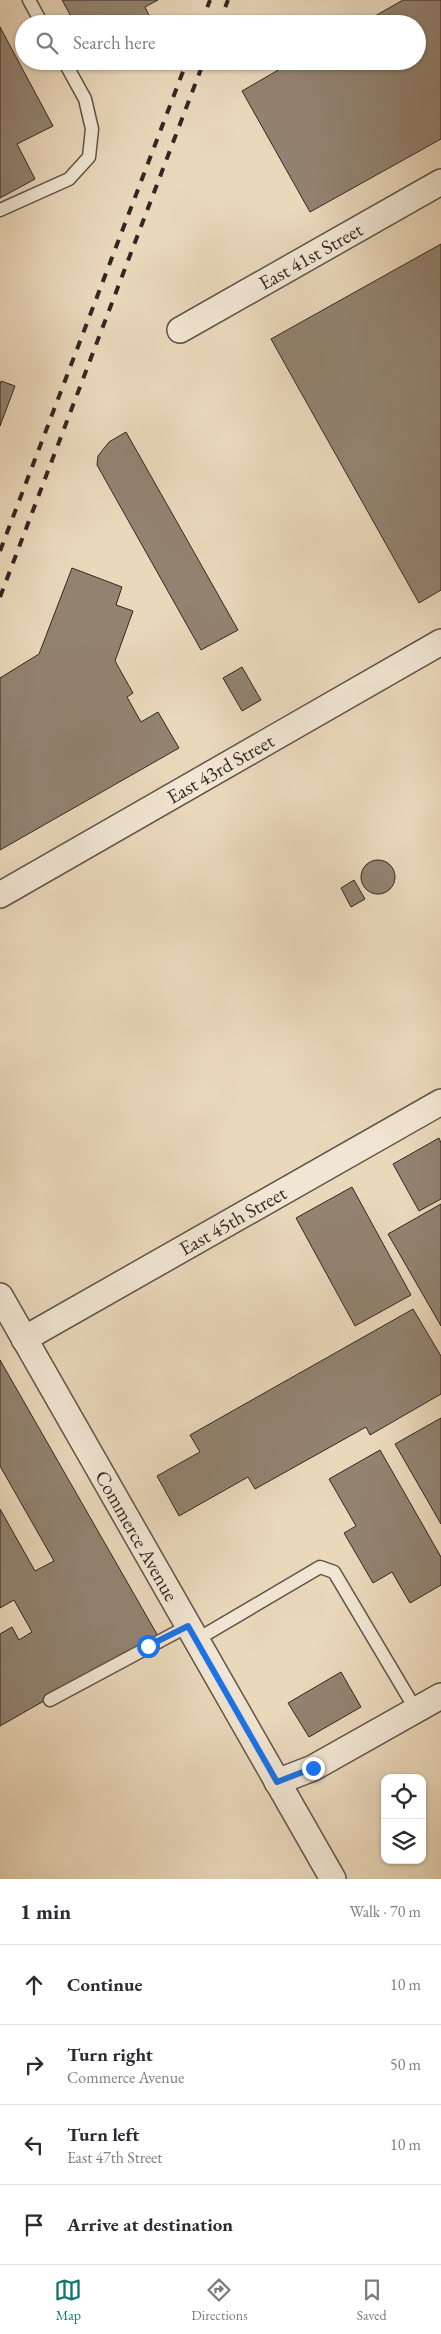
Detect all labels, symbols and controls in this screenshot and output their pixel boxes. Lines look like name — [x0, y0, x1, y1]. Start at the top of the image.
search box — [15, 15, 426, 70]
icon: search — [33, 29, 61, 57]
text: Search here — [73, 30, 155, 55]
street label: East 41st Street — [254, 216, 368, 296]
street label: East 43rd Street — [162, 727, 279, 810]
street label: East 45th Street — [174, 1179, 292, 1261]
street label: Commerce Avenue — [89, 1465, 185, 1606]
route start — [137, 1635, 160, 1658]
route end — [302, 1757, 325, 1780]
map controls — [381, 1774, 426, 1864]
button: locate — [381, 1774, 426, 1819]
button: layers — [381, 1819, 426, 1864]
text: 1 min — [20, 1898, 71, 1925]
text: Walk · 70 m — [350, 1901, 421, 1922]
icon: ahead — [20, 1971, 48, 1999]
text: Continue — [67, 1972, 142, 1997]
text: 10 m — [390, 1974, 421, 1995]
text: Turn right — [67, 2042, 153, 2067]
icon: right — [20, 2051, 48, 2079]
text: 50 m — [390, 2054, 421, 2075]
text: Commerce Avenue — [67, 2067, 184, 2088]
text: Turn left — [67, 2122, 139, 2147]
icon: left — [20, 2131, 48, 2159]
text: 10 m — [390, 2134, 421, 2155]
text: East 47th Street — [67, 2147, 162, 2168]
icon: arrive — [20, 2211, 48, 2239]
text: Arrive at destination — [67, 2212, 233, 2237]
tab: Map — [54, 2276, 82, 2324]
tab: Directions — [191, 2276, 248, 2324]
tab: Saved — [357, 2276, 387, 2324]

